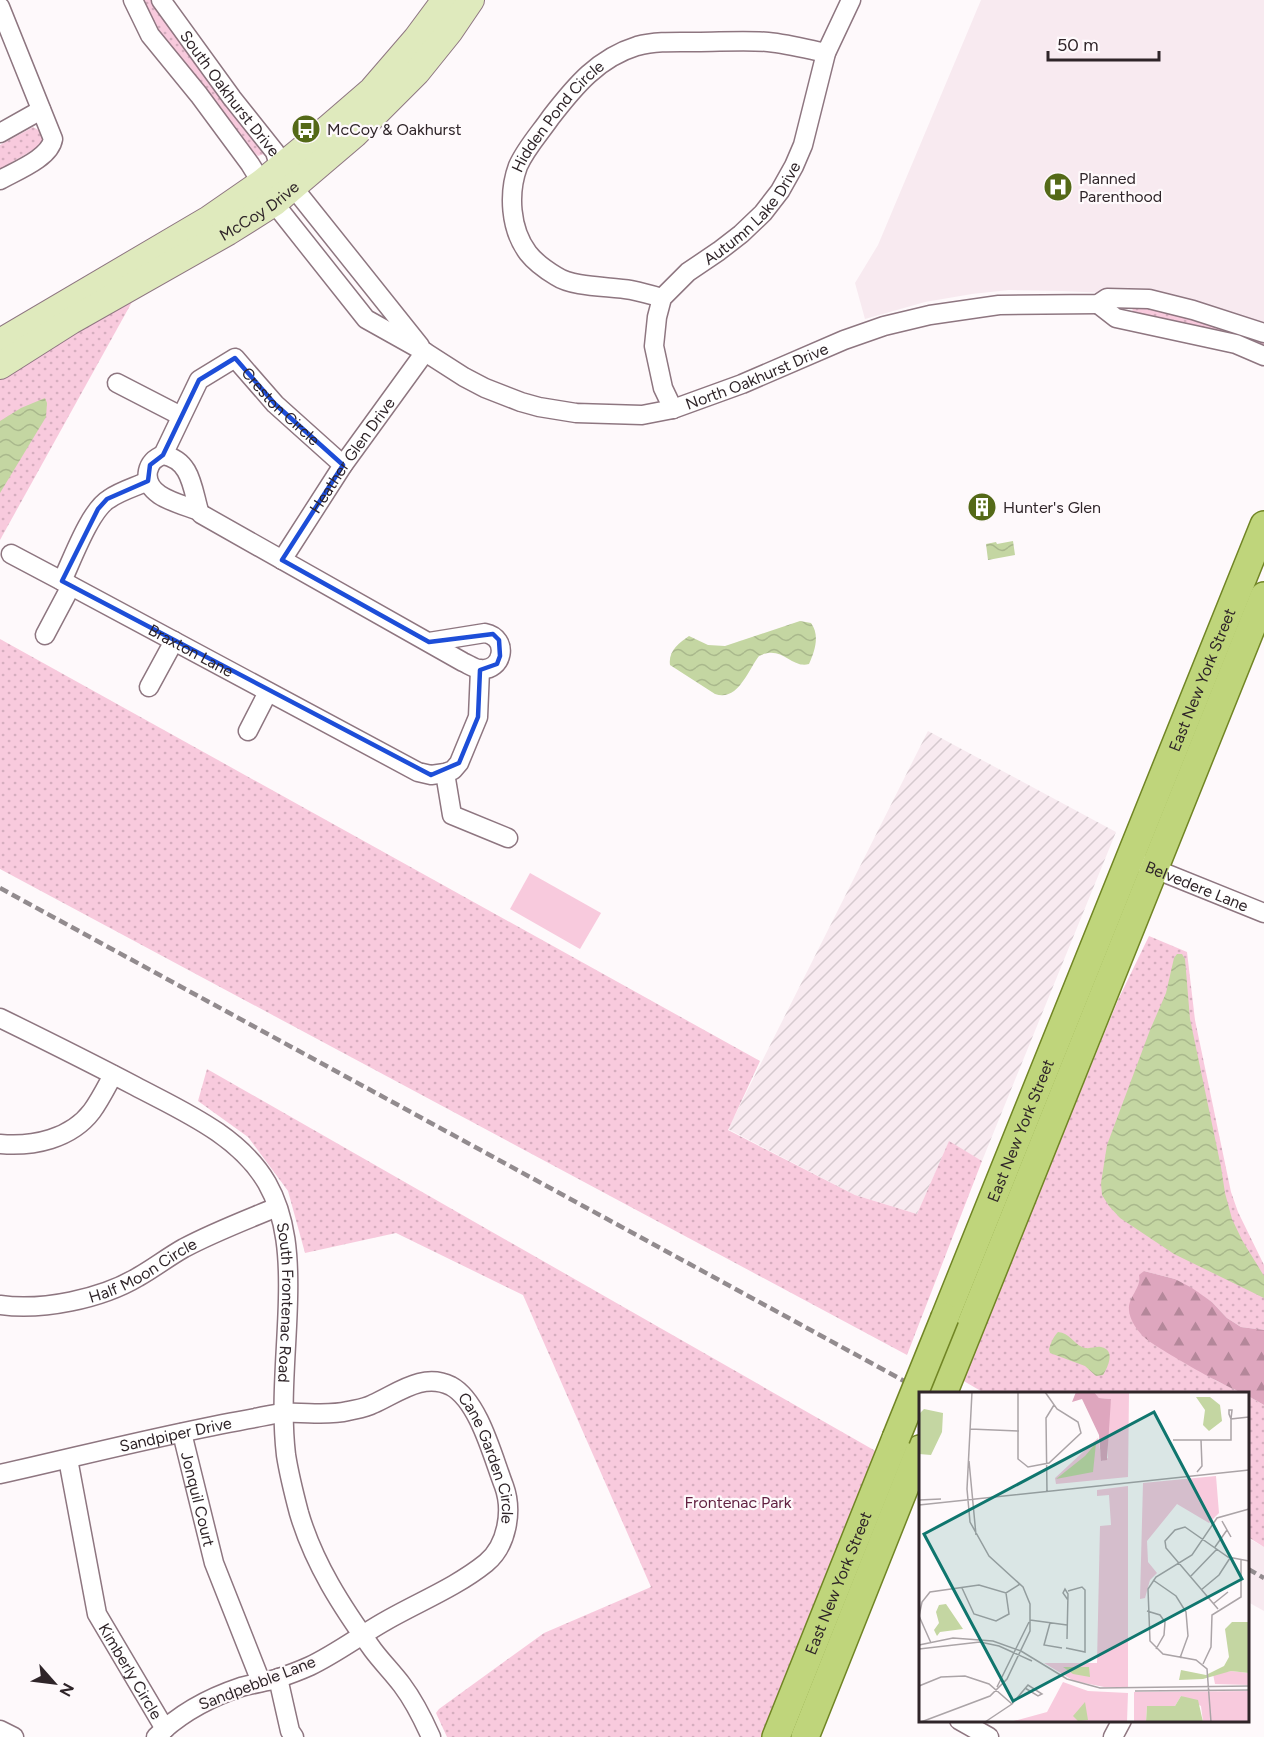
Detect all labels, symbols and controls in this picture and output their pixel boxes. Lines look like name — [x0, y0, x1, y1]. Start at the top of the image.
scale bar — [1048, 24, 1159, 62]
street label: South Oakhurst Drive — [176, 26, 284, 160]
text: 50 m — [1057, 34, 1099, 56]
street label: Hidden Pond Circle — [507, 56, 608, 175]
bus stop icon: McCoy & Oakhurst — [290, 113, 322, 145]
place label: McCoy & Oakhurst — [327, 120, 462, 139]
street label: Autumn Lake Drive — [700, 158, 804, 268]
place label: Planned Parenthood — [1079, 169, 1162, 206]
hospital icon: Planned Parenthood — [1042, 171, 1074, 203]
street label: McCoy Drive — [216, 177, 303, 245]
street label: North Oakhurst Drive — [683, 338, 831, 413]
street label: Creston Circle — [238, 363, 324, 449]
street label: Heather Glen Drive — [305, 393, 399, 517]
building icon: Hunter's Glen — [966, 491, 998, 523]
place label: Hunter's Glen — [1003, 498, 1101, 517]
street label: East New York Street — [1164, 605, 1239, 754]
street label: Braxton Lane — [145, 620, 237, 681]
street label: Belvedere Lane — [1143, 857, 1251, 915]
street label: East New York Street — [983, 1056, 1057, 1205]
street label: South Frontenac Road — [273, 1221, 298, 1383]
street label: Half Moon Circle — [86, 1234, 200, 1306]
street label: Cane Garden Circle — [455, 1388, 518, 1525]
inset map — [919, 1392, 1249, 1722]
street label: Sandpiper Drive — [118, 1413, 233, 1455]
street label: Jonquil Court — [177, 1450, 219, 1548]
park label: Frontenac Park — [684, 1493, 792, 1512]
street label: East New York Street — [801, 1509, 875, 1657]
street label: Kimberly Circle — [95, 1620, 167, 1723]
street label: Sandpebble Lane — [196, 1652, 318, 1714]
north arrow — [24, 1653, 84, 1713]
text: N — [56, 1680, 78, 1700]

